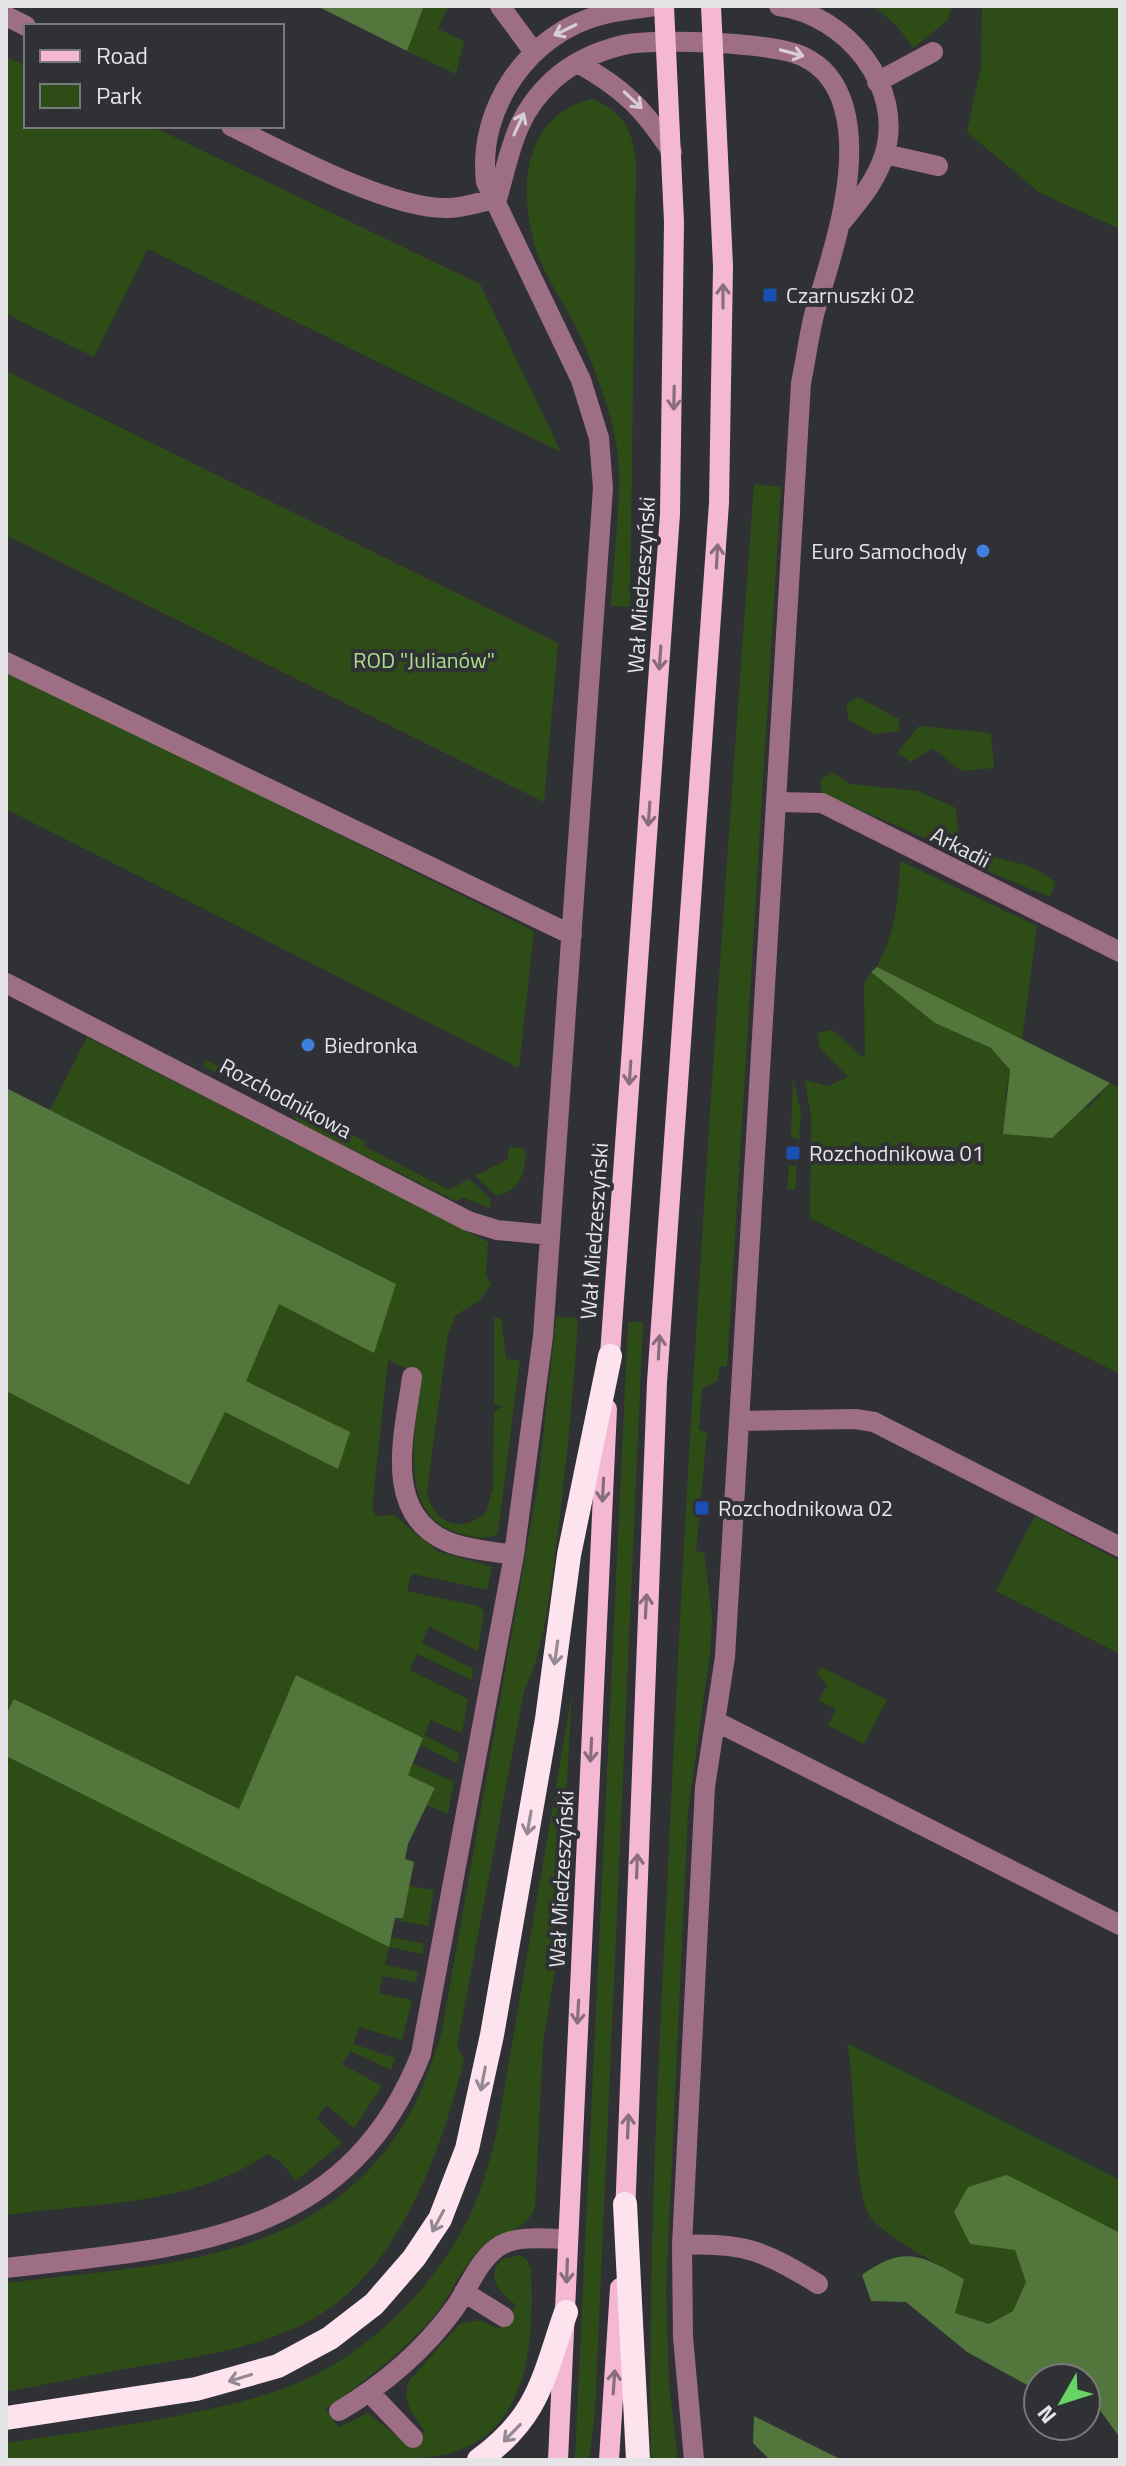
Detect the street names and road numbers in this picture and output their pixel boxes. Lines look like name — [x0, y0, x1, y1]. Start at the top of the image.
street label: Wał Miedzeszyński — [618, 495, 664, 675]
street label: Arkadii — [925, 817, 997, 877]
street label: Rozchodnikowa — [214, 1049, 358, 1147]
street label: Wał Miedzeszyński — [571, 1141, 617, 1321]
street label: Wał Miedzeszyński — [539, 1790, 583, 1968]

